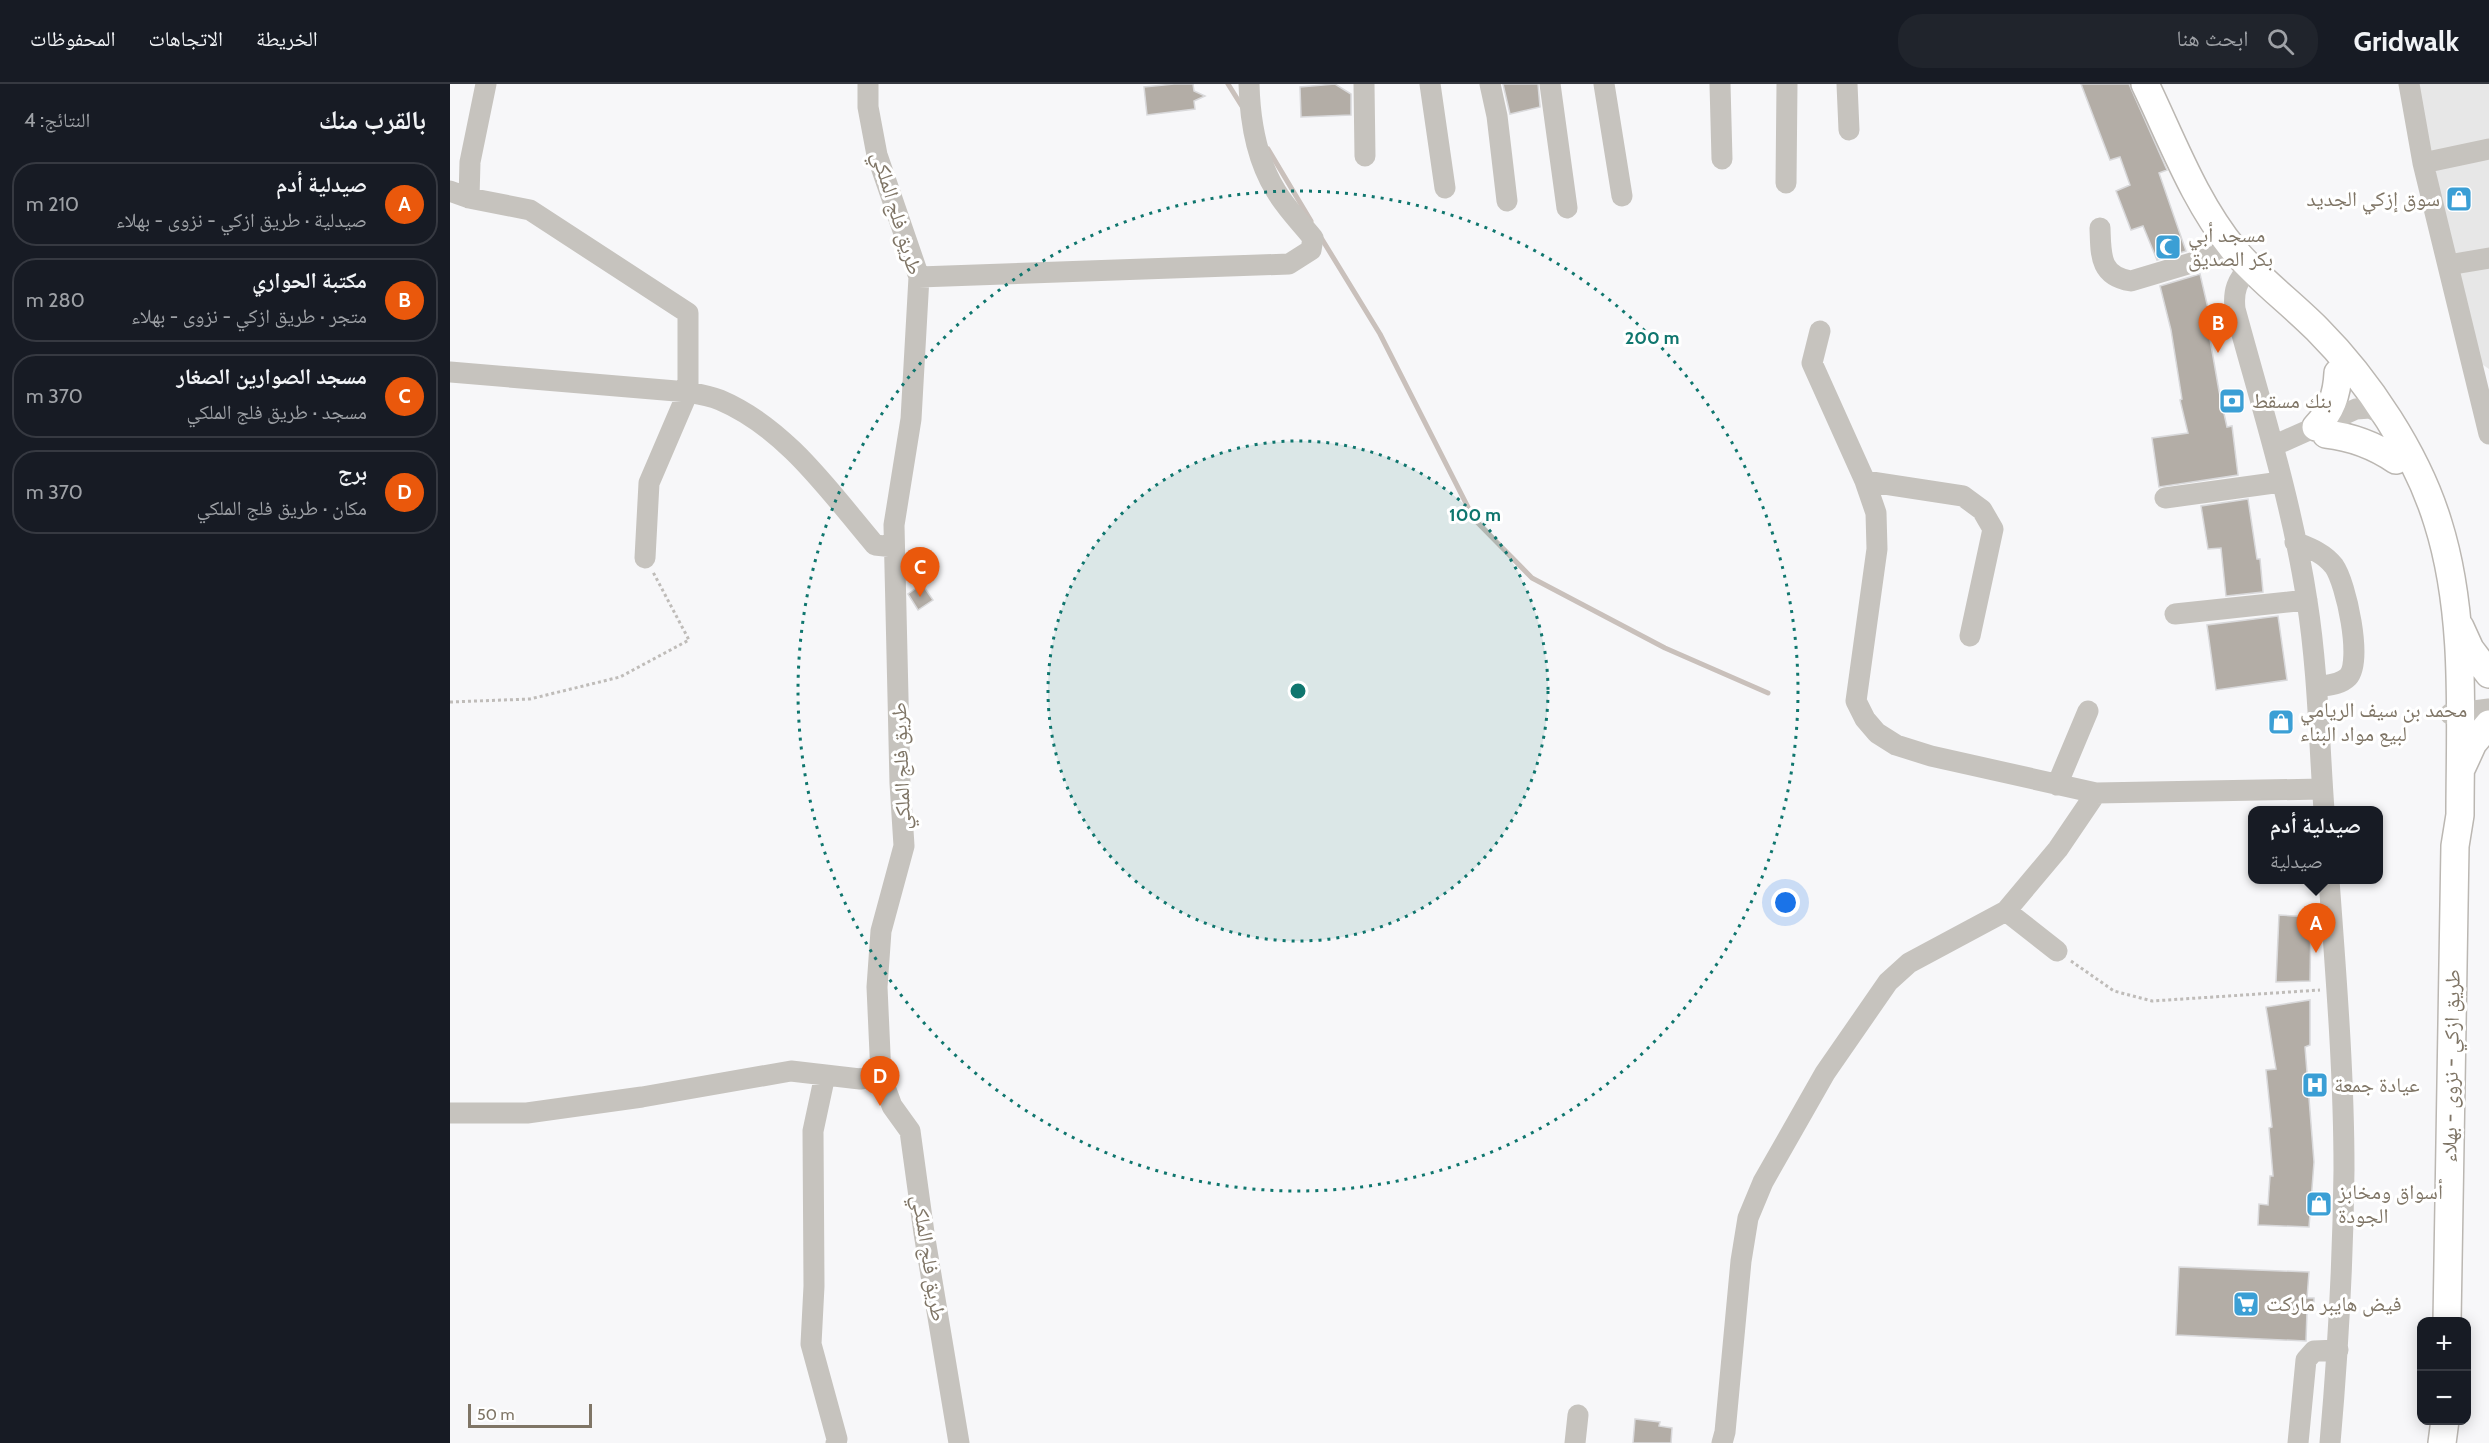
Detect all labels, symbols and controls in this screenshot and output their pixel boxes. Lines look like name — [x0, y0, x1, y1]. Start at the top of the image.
search box — [1898, 14, 2318, 68]
text: Gridwalk — [2354, 24, 2459, 58]
text: ابحث هنا — [2177, 25, 2249, 52]
icon: search — [2264, 25, 2297, 58]
text: المحفوظات — [30, 26, 115, 51]
text: الاتجاهات — [148, 26, 223, 51]
text: الخريطة — [256, 26, 318, 51]
text: بالقرب منك — [319, 104, 426, 136]
text: النتائج: 4 — [24, 108, 90, 132]
street label: طريق فلج الملكي — [863, 148, 928, 279]
text: صيدلية أدم — [276, 171, 367, 198]
shop icon: سوق إزكي الجديد — [2444, 184, 2474, 214]
place label: سوق إزكي الجديد — [2307, 186, 2440, 215]
text: 210 m — [26, 192, 79, 216]
text: A — [398, 192, 411, 216]
text: صيدلية · طريق ازكي - نزوى - بهلاء — [116, 208, 367, 232]
place label: مسجد أبي بكر الصديق — [2188, 222, 2273, 272]
mosque icon: مسجد أبي بكر الصديق — [2153, 232, 2183, 262]
text: مكتبة الحواري — [252, 267, 367, 294]
text: 280 m — [26, 288, 85, 312]
text: B — [398, 288, 411, 312]
text: متجر · طريق ازكي - نزوى - بهلاء — [131, 304, 367, 328]
pin: B — [2198, 304, 2238, 353]
text: 200 m — [1625, 327, 1679, 349]
text: مسجد الصوارين الصغار — [176, 363, 367, 390]
text: 370 m — [26, 384, 83, 408]
text: C — [398, 384, 411, 408]
bank icon: بنك مسقط — [2217, 386, 2247, 416]
place label: بنك مسقط — [2252, 388, 2332, 413]
text: مسجد · طريق فلج الملكي — [186, 400, 367, 424]
text: برج — [338, 459, 367, 486]
text: 370 m — [26, 480, 83, 504]
text: D — [397, 480, 412, 504]
text: مكان · طريق فلج الملكي — [196, 496, 367, 520]
text: 100 m — [1449, 504, 1501, 526]
pin: C — [900, 548, 940, 597]
centre of rings — [1288, 681, 1308, 701]
place label: محمد بن سيف الريامي لبيع مواد البناء — [2300, 697, 2467, 747]
street label: طريق فلج الملكي — [886, 702, 920, 830]
shop icon: محمد بن سيف الريامي لبيع مواد البناء — [2266, 707, 2296, 737]
popup — [2248, 806, 2383, 884]
text: صيدلية أدم — [2270, 812, 2361, 839]
text: صيدلية — [2270, 849, 2323, 873]
your location — [1771, 888, 1800, 917]
pin: A — [2296, 904, 2336, 953]
street label: طريق ازكي - نزوى - بهلاء — [2436, 969, 2469, 1163]
pin: D — [860, 1056, 900, 1106]
hospital icon: عيادة جمعة — [2300, 1070, 2330, 1100]
place label: عيادة جمعة — [2334, 1072, 2420, 1097]
place label: أسواق ومخابز الجودة — [2337, 1179, 2443, 1228]
shop icon: أسواق ومخابز الجودة — [2304, 1189, 2334, 1219]
street label: طريق فلج الملكي — [903, 1193, 952, 1324]
supermarket icon: فيض هايبر ماركت — [2231, 1289, 2261, 1319]
place label: فيض هايبر ماركت — [2266, 1291, 2402, 1317]
map controls — [2417, 1317, 2471, 1425]
button: + — [2417, 1317, 2471, 1371]
button: − — [2417, 1371, 2471, 1425]
scale bar — [468, 1401, 592, 1428]
text: 50 m — [477, 1405, 514, 1424]

